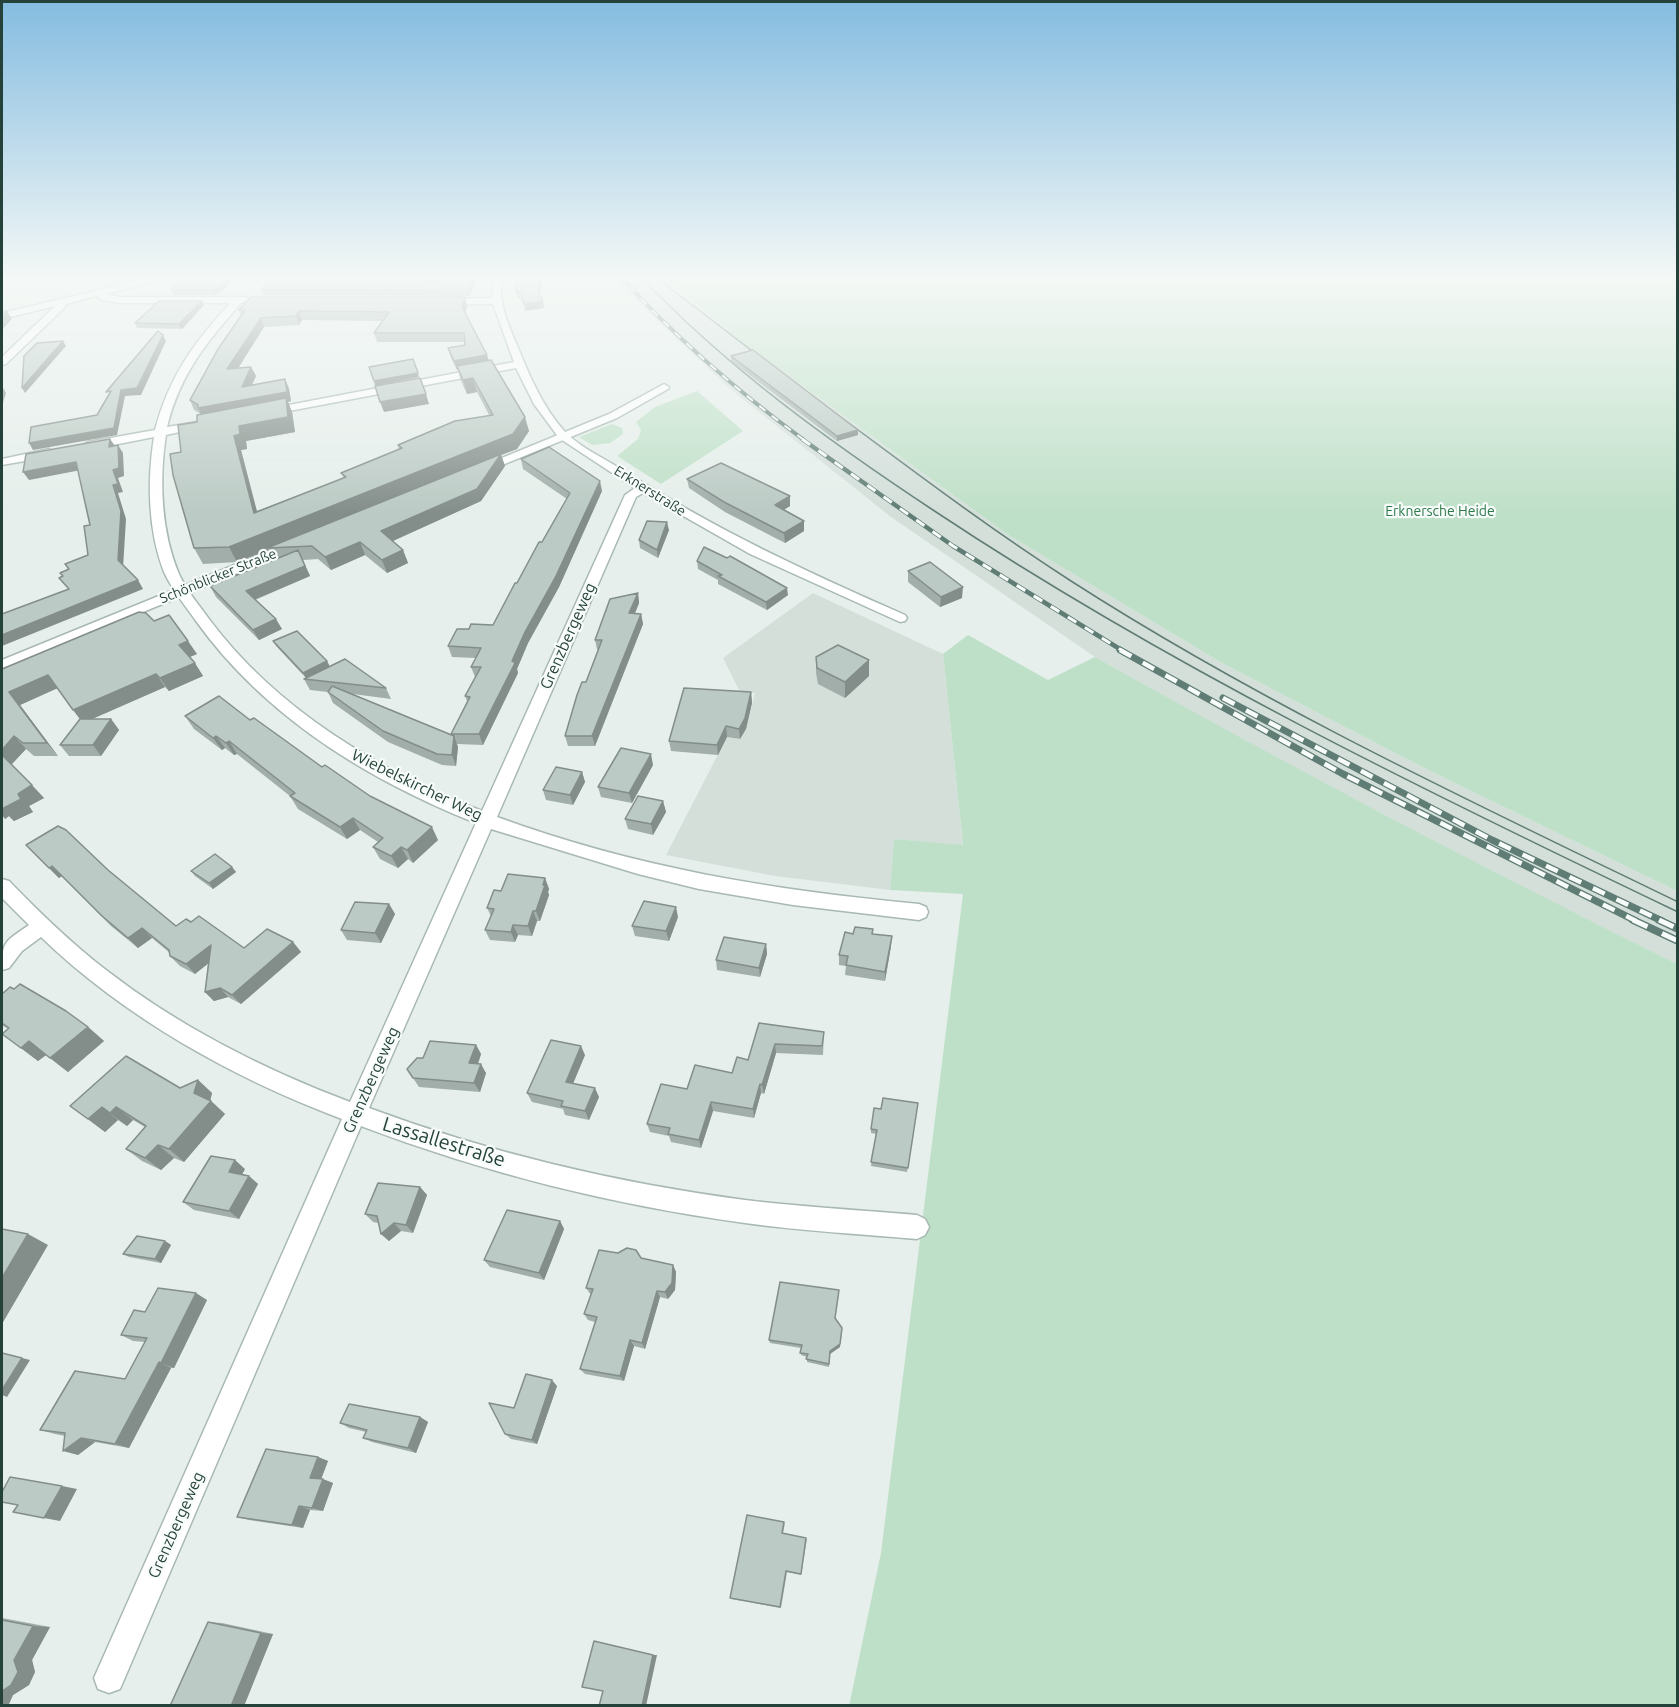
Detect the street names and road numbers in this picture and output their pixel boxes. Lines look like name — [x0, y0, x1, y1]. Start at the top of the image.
street label: Erknerstraße — [611, 462, 689, 520]
street label: Schönblicker Straße — [157, 545, 279, 607]
street label: Grenzbergeweg — [536, 580, 600, 692]
street label: Wiebelskircher Weg — [349, 745, 485, 825]
street label: Grenzbergeweg — [339, 1024, 403, 1136]
street label: Lassallestraße — [380, 1112, 508, 1172]
street label: Grenzbergeweg — [144, 1469, 208, 1581]

